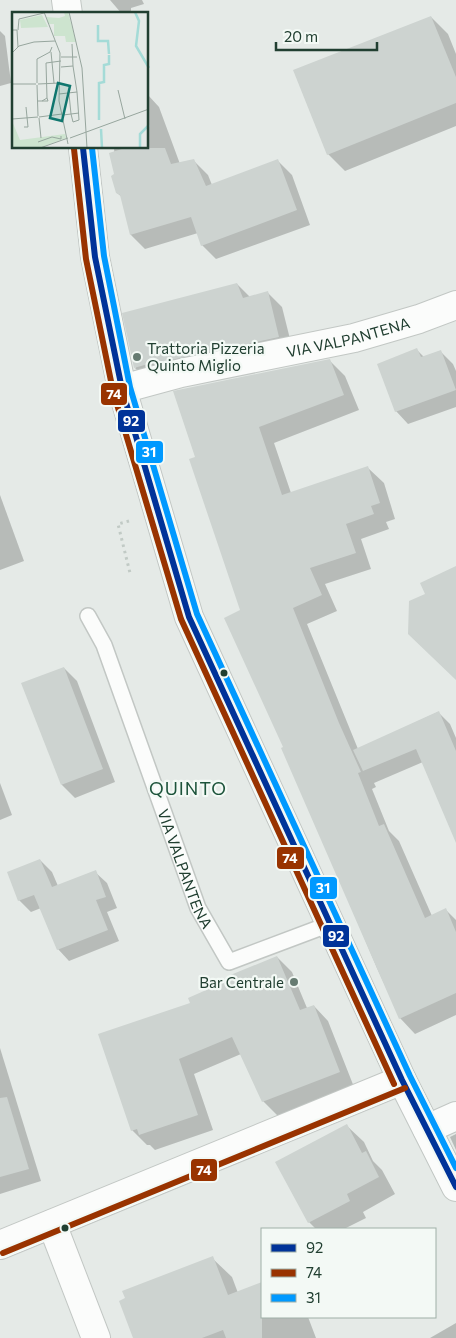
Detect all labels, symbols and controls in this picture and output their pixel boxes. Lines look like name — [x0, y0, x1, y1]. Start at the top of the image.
inset map — [12, 12, 149, 149]
scale bar — [276, 20, 377, 52]
text: 20 m — [284, 27, 318, 45]
street label: VIA VALPANTENA — [285, 313, 412, 360]
place label: Trattoria Pizzeria Quinto Miglio — [147, 339, 265, 374]
marker: Trattoria Pizzeria Quinto Miglio — [131, 351, 143, 363]
line badge: 74 — [100, 382, 128, 406]
text: 74 — [106, 385, 122, 402]
line badge: 92 — [117, 409, 146, 433]
text: 92 — [123, 412, 139, 429]
line badge: 31 — [135, 440, 164, 464]
text: 31 — [142, 443, 156, 460]
unlabelled marker — [219, 668, 229, 678]
district label: QUINTO — [149, 777, 227, 799]
street label: VIA VALPANTENA — [154, 806, 217, 931]
line badge: 74 — [276, 846, 305, 870]
text: 74 — [282, 849, 298, 866]
line badge: 31 — [309, 876, 338, 900]
text: 31 — [316, 879, 330, 896]
line badge: 92 — [322, 924, 350, 948]
text: 92 — [328, 927, 344, 944]
place label: Bar Centrale — [199, 973, 284, 991]
marker: Bar Centrale — [288, 976, 300, 988]
line badge: 74 — [190, 1158, 218, 1182]
text: 74 — [196, 1161, 212, 1178]
unlabelled marker — [60, 1223, 70, 1233]
legend — [261, 1228, 436, 1318]
text: 92 — [306, 1238, 323, 1256]
text: 74 — [306, 1263, 322, 1281]
text: 31 — [306, 1288, 321, 1306]

